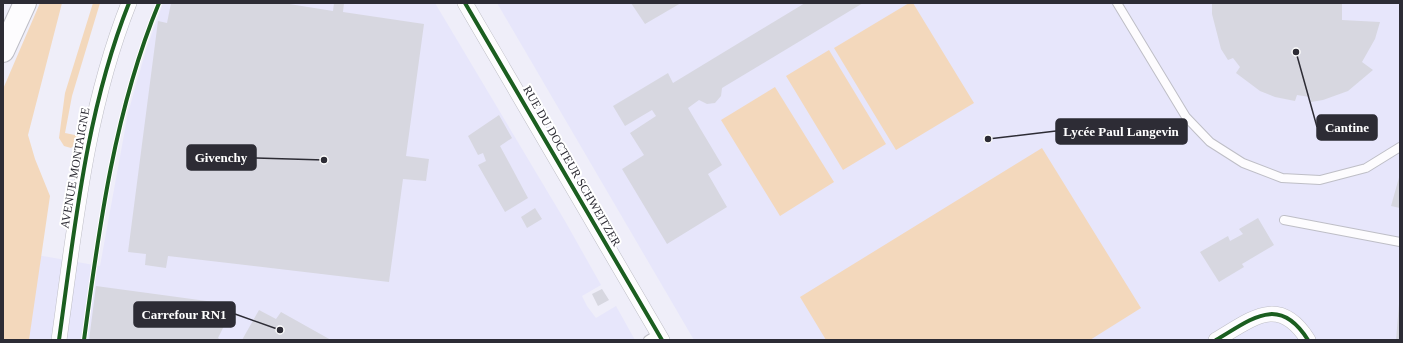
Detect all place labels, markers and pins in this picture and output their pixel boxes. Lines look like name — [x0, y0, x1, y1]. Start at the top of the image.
callout: Cantine — [1317, 115, 1377, 140]
callout: Lycée Paul Langevin — [1056, 119, 1187, 144]
callout: Givenchy — [187, 145, 256, 170]
callout: Carrefour RN1 — [134, 302, 235, 327]

